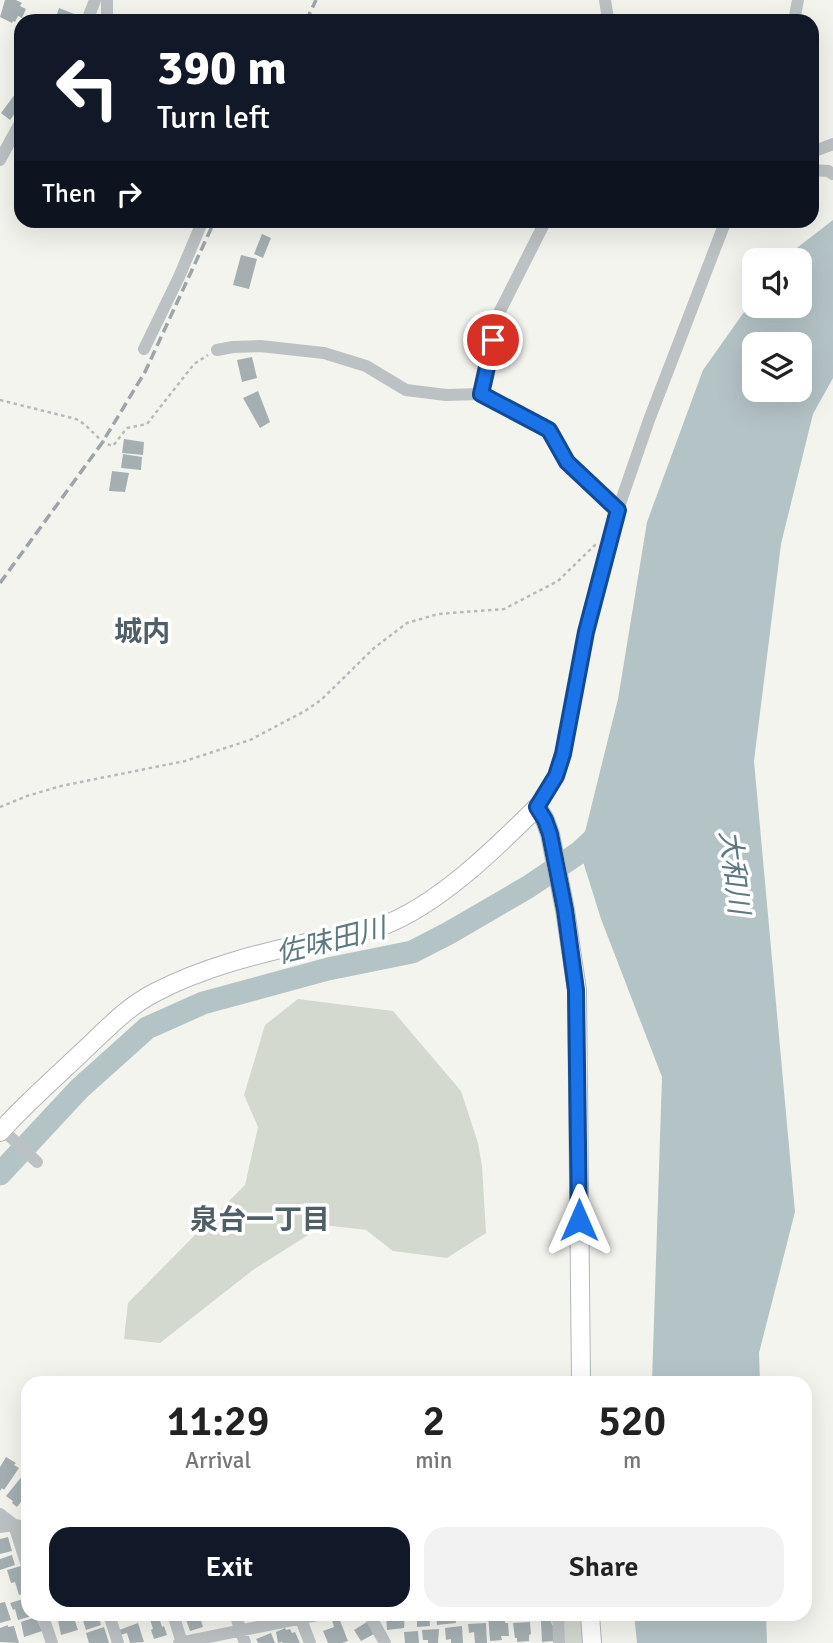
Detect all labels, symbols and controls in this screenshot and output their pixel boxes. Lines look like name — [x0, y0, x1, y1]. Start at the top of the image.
text: 390 m — [157, 38, 287, 98]
icon: left — [42, 42, 133, 133]
text: Turn left — [157, 98, 270, 137]
icon: right — [110, 175, 148, 213]
text: Then — [42, 178, 96, 210]
map controls — [742, 248, 812, 402]
button: sound — [742, 248, 812, 318]
pin — [463, 310, 523, 370]
icon: arrive — [474, 321, 512, 359]
button: layers — [742, 332, 812, 402]
district label: 城内 — [114, 615, 170, 649]
water label: 大和川 — [712, 828, 756, 919]
water label: 佐味田川 — [273, 910, 392, 971]
position arrow — [542, 1183, 616, 1257]
district label: 泉台一丁目 — [190, 1203, 330, 1237]
text: 11:29 — [167, 1396, 269, 1447]
text: 2 — [422, 1396, 445, 1447]
text: 520 — [598, 1396, 666, 1447]
text: Arrival — [185, 1446, 251, 1475]
text: min — [415, 1446, 452, 1475]
text: m — [623, 1446, 641, 1475]
button: Exit — [49, 1527, 410, 1607]
button: Share — [424, 1527, 784, 1607]

